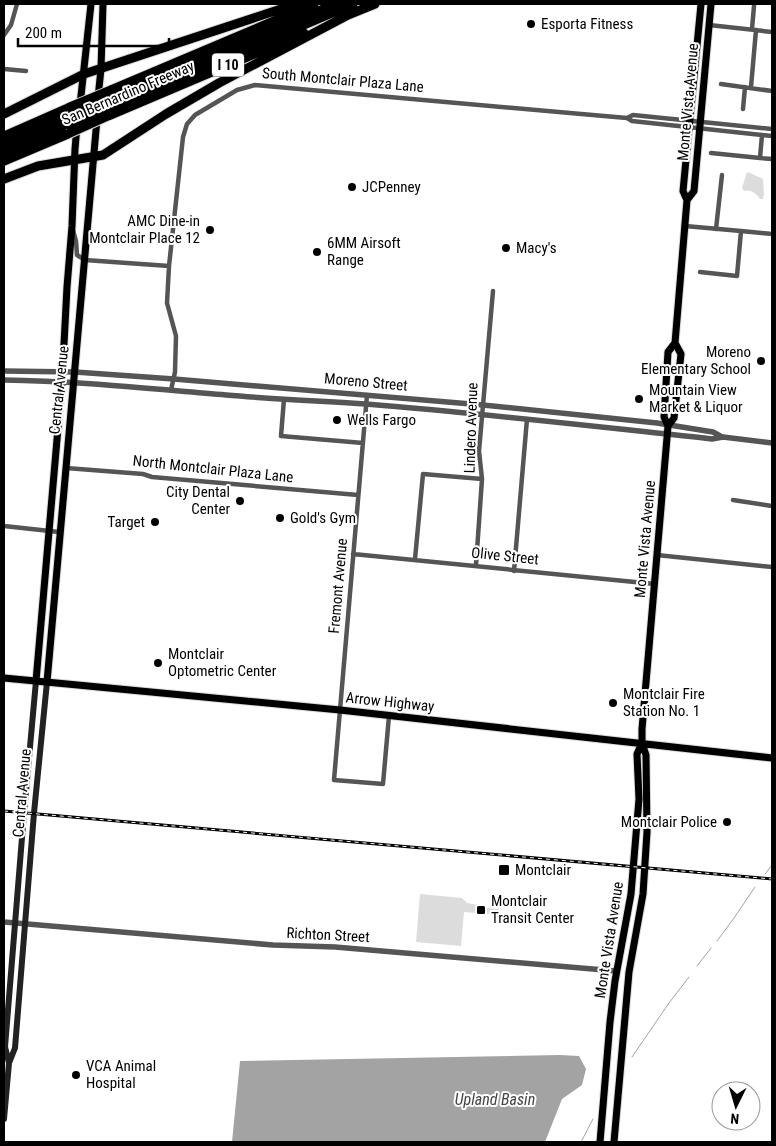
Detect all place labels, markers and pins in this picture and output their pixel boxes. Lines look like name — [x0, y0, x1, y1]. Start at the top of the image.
place label: Esporta Fitness — [541, 15, 633, 33]
marker: Esporta Fitness — [525, 18, 537, 30]
place label: JCPenney — [362, 178, 421, 196]
marker: JCPenney — [346, 181, 358, 193]
place label: AMC Dine-in Montclair Place 12 — [89, 212, 200, 247]
marker: AMC Dine-in Montclair Place 12 — [204, 224, 216, 236]
place label: 6MM Airsoft Range — [327, 234, 401, 269]
place label: Macy's — [516, 239, 557, 257]
marker: Macy's — [500, 242, 512, 254]
marker: 6MM Airsoft Range — [311, 246, 323, 258]
place label: Moreno Elementary School — [641, 343, 751, 378]
marker: Moreno Elementary School — [755, 355, 767, 367]
place label: Mountain View Market & Liquor — [649, 381, 743, 416]
marker: Mountain View Market & Liquor — [633, 393, 645, 405]
place label: Wells Fargo — [347, 411, 416, 429]
marker: Wells Fargo — [331, 414, 343, 426]
place label: City Dental Center — [166, 483, 230, 518]
marker: City Dental Center — [234, 495, 246, 507]
place label: Gold's Gym — [290, 509, 356, 527]
marker: Gold's Gym — [274, 512, 286, 524]
place label: Target — [108, 513, 145, 531]
marker: Target — [149, 516, 161, 528]
place label: Montclair Optometric Center — [168, 645, 277, 680]
marker: Montclair Optometric Center — [152, 657, 164, 669]
place label: Montclair Fire Station No. 1 — [623, 685, 705, 720]
marker: Montclair Fire Station No. 1 — [607, 697, 619, 709]
place label: Montclair Police — [621, 813, 717, 831]
marker: Montclair Police — [721, 816, 733, 828]
place label: Montclair — [515, 861, 572, 879]
marker: Montclair — [497, 863, 511, 877]
place label: Montclair Transit Center — [491, 892, 574, 927]
marker: Montclair Transit Center — [475, 904, 487, 916]
place label: VCA Animal Hospital — [86, 1057, 156, 1092]
marker: VCA Animal Hospital — [70, 1069, 82, 1081]

